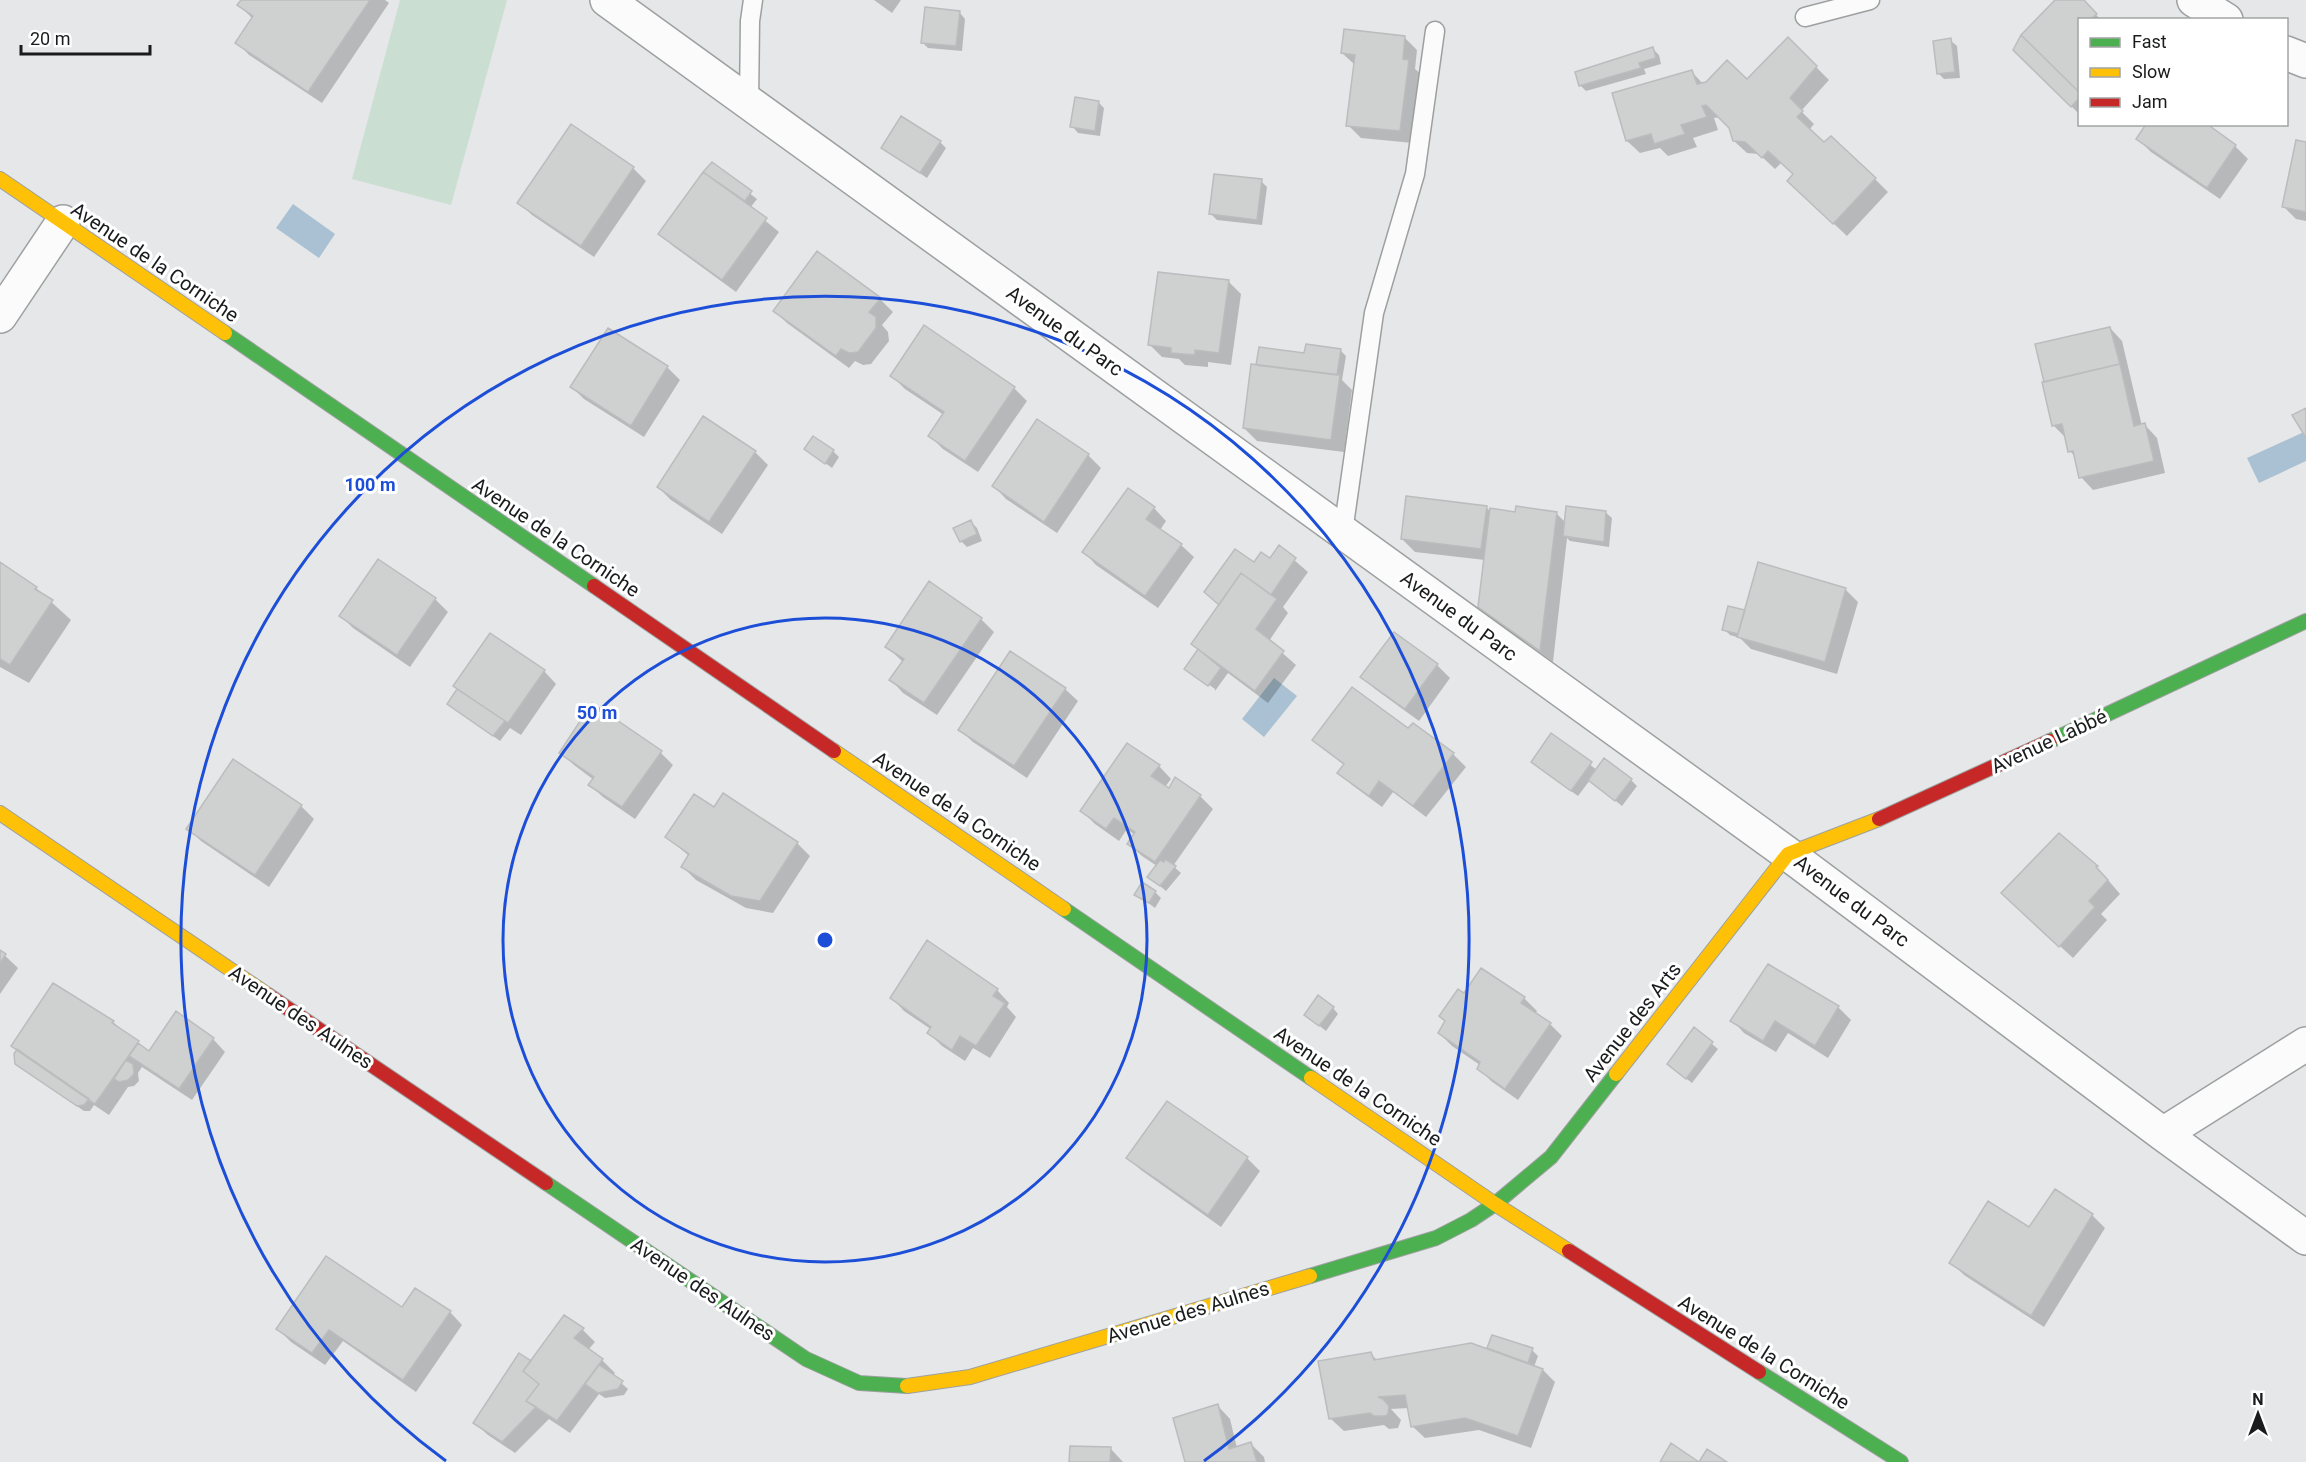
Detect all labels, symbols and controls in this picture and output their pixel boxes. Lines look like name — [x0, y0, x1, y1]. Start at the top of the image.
scale bar — [21, 18, 150, 56]
legend — [2078, 18, 2288, 126]
text: 20 m — [30, 28, 70, 49]
text: Fast — [2132, 31, 2167, 52]
text: Slow — [2132, 61, 2171, 82]
text: Jam — [2132, 91, 2168, 112]
street label: Avenue de la Corniche — [67, 197, 243, 327]
street label: Avenue du Parc — [1002, 281, 1128, 381]
street label: Avenue de la Corniche — [468, 472, 644, 602]
text: 100 m — [344, 474, 396, 495]
street label: Avenue du Parc — [1396, 566, 1522, 666]
text: 50 m — [577, 702, 617, 723]
street label: Avenue Labbé — [1987, 704, 2111, 778]
street label: Avenue de la Corniche — [869, 746, 1045, 876]
street label: Avenue du Parc — [1790, 850, 1914, 952]
centre of rings — [815, 930, 835, 950]
street label: Avenue des Arts — [1578, 958, 1686, 1086]
street label: Avenue des Aulnes — [225, 960, 377, 1074]
street label: Avenue de la Corniche — [1270, 1021, 1446, 1151]
street label: Avenue des Aulnes — [627, 1232, 779, 1346]
street label: Avenue des Aulnes — [1104, 1276, 1272, 1348]
street label: Avenue de la Corniche — [1674, 1290, 1854, 1414]
north arrow — [2228, 1384, 2288, 1444]
text: N — [2252, 1390, 2264, 1409]

